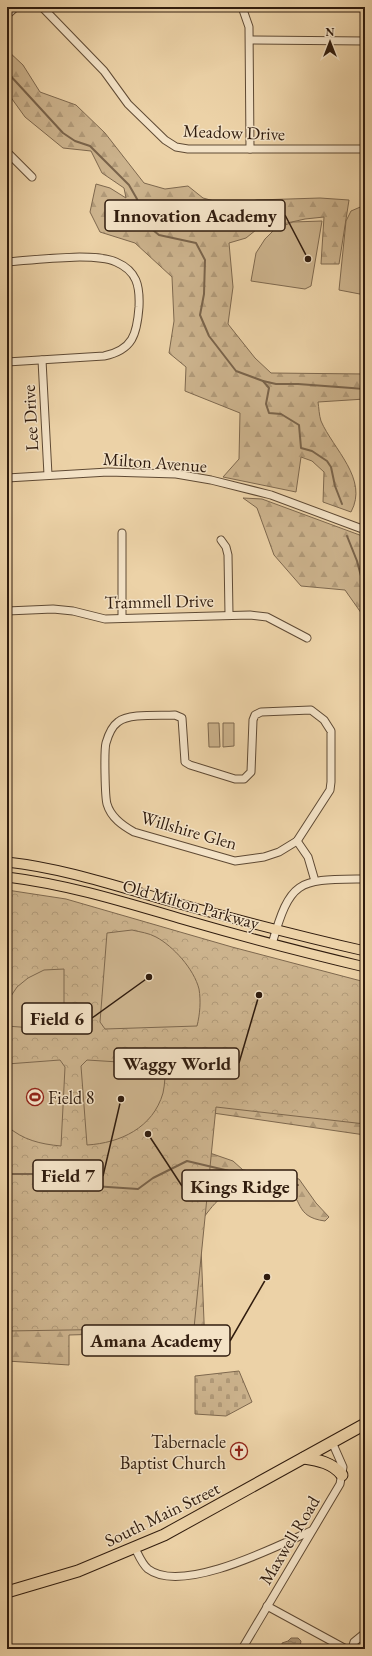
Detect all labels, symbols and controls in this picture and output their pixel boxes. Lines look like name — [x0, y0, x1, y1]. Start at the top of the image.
north arrow — [310, 22, 350, 62]
text: N — [326, 25, 335, 39]
street label: Meadow Drive — [183, 119, 285, 145]
callout: Innovation Academy — [105, 200, 285, 231]
text: Innovation Academy — [113, 203, 278, 228]
street label: Lee Drive — [17, 384, 43, 452]
street label: Milton Avenue — [102, 447, 208, 477]
street label: Trammell Drive — [104, 589, 214, 613]
street label: Willshire Glen — [138, 805, 240, 855]
street label: Old Milton Parkway — [120, 874, 262, 935]
callout: Field 6 — [22, 1003, 92, 1034]
text: Field 6 — [30, 1006, 84, 1031]
callout: Waggy World — [114, 1048, 239, 1079]
text: Waggy World — [123, 1051, 232, 1076]
place label: Field 8 — [48, 1086, 94, 1109]
sports icon: Field 8 — [25, 1087, 45, 1107]
callout: Field 7 — [33, 1160, 103, 1191]
text: Field 7 — [41, 1163, 96, 1188]
callout: Kings Ridge — [182, 1170, 297, 1201]
text: Kings Ridge — [190, 1174, 290, 1199]
callout: Amana Academy — [82, 1325, 230, 1356]
text: Amana Academy — [89, 1328, 223, 1353]
place label: Tabernacle Baptist Church — [120, 1430, 226, 1474]
church icon: Tabernacle Baptist Church — [229, 1441, 249, 1461]
street label: South Main Street — [101, 1476, 224, 1552]
street label: Maxwell Road — [253, 1491, 325, 1589]

